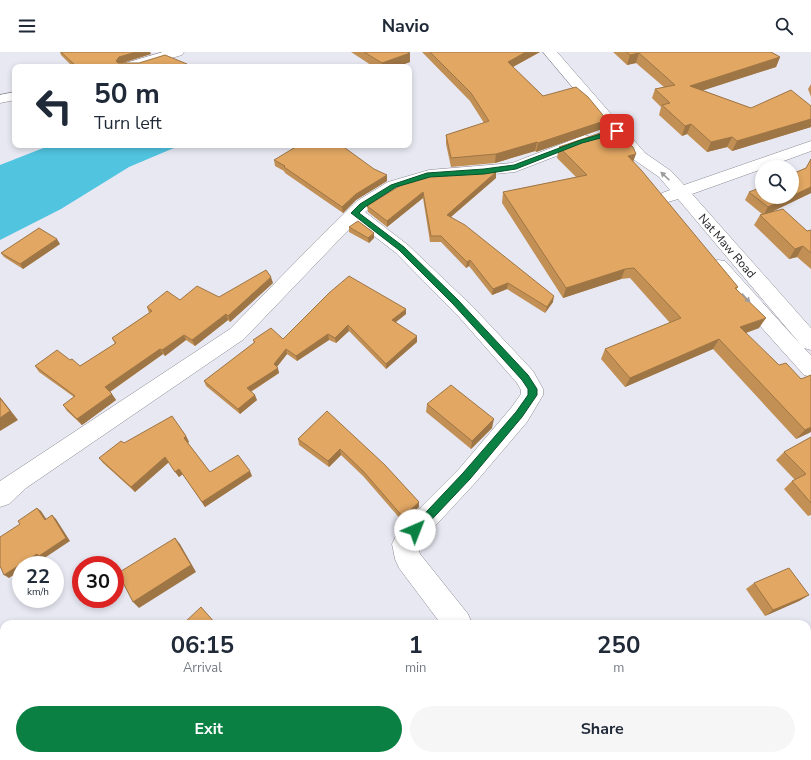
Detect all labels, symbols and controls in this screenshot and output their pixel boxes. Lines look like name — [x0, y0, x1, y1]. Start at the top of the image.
text: Navio — [382, 14, 429, 38]
icon: menu — [16, 15, 38, 37]
icon: search — [773, 15, 795, 37]
text: 50 m — [94, 75, 160, 113]
icon: left — [28, 80, 80, 132]
text: Turn left — [94, 111, 162, 135]
pin — [600, 114, 634, 148]
icon: arrive — [606, 120, 628, 142]
map controls — [755, 160, 799, 204]
button: search — [755, 160, 799, 204]
one-way arrow — [660, 171, 670, 181]
street label: Nat Maw Road — [695, 210, 759, 282]
one-way arrow — [741, 293, 751, 303]
position arrow — [394, 509, 436, 551]
speed limit sign: 30 — [72, 556, 124, 608]
text: 22 — [26, 563, 50, 590]
text: km/h — [27, 585, 49, 599]
text: 06:15 — [171, 629, 234, 661]
text: 1 — [408, 629, 423, 661]
text: 250 — [597, 629, 640, 661]
text: Arrival — [183, 659, 222, 677]
text: min — [405, 659, 426, 677]
text: m — [613, 659, 624, 677]
button: Exit — [16, 706, 402, 752]
button: Share — [410, 706, 795, 752]

